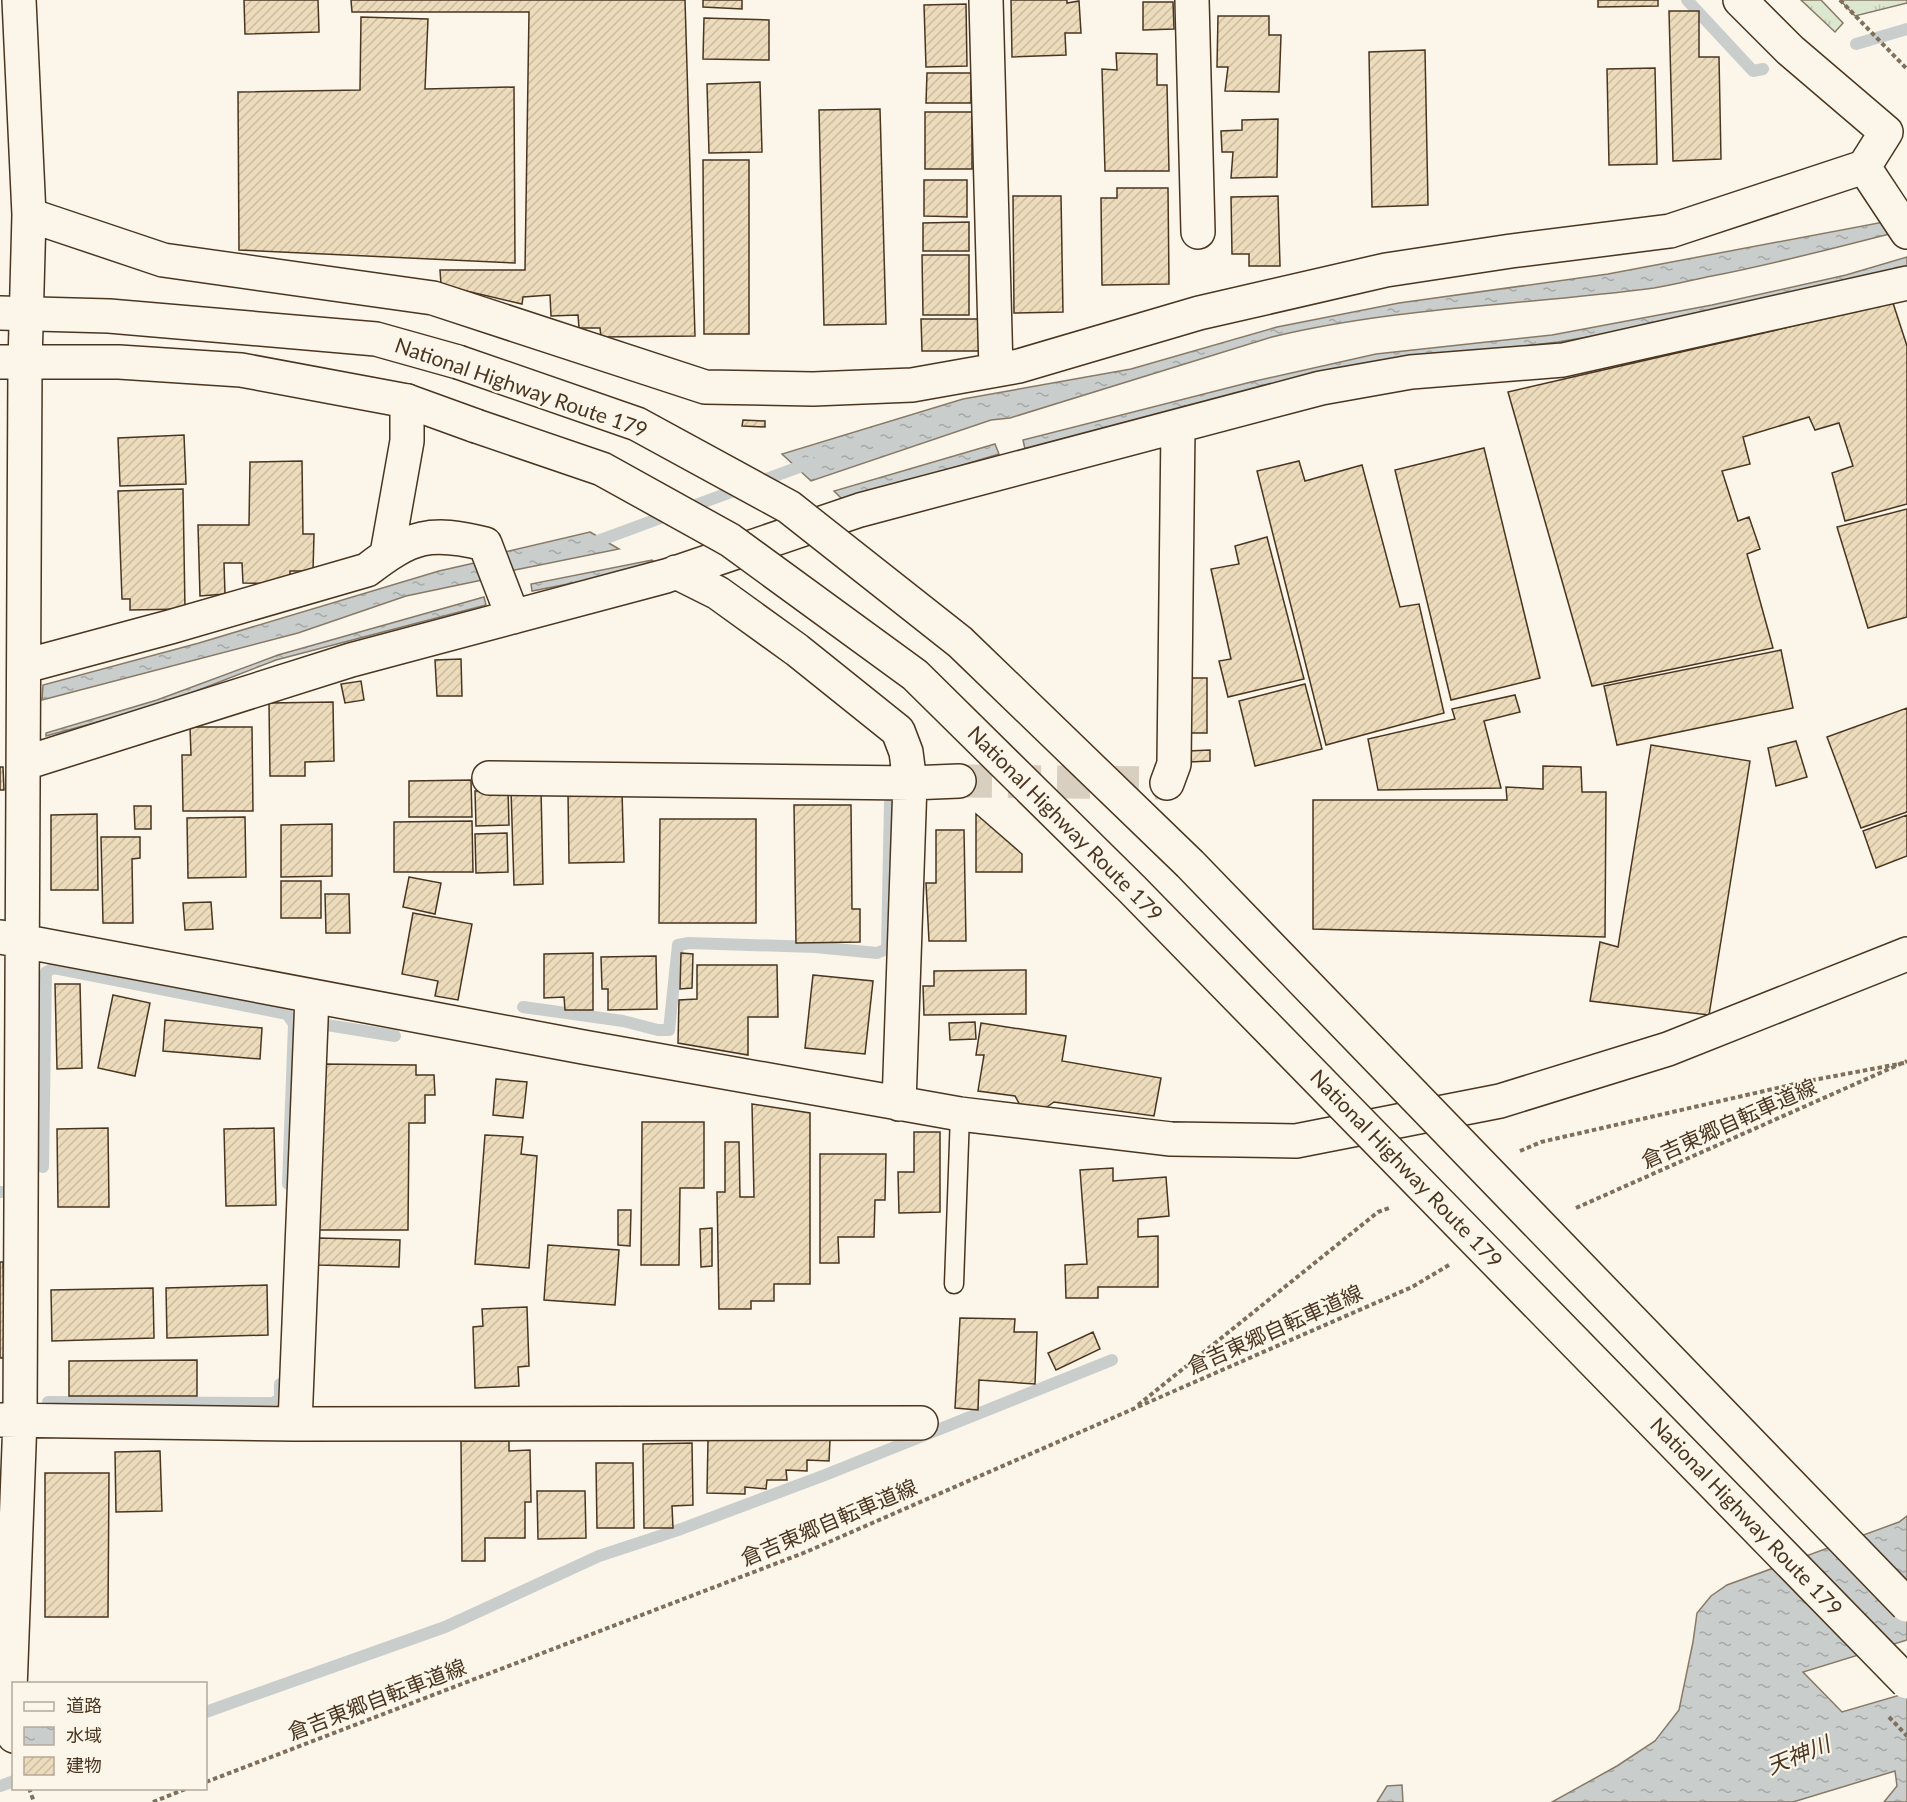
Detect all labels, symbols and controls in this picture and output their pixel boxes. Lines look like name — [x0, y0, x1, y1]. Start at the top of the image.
street label: National Highway Route 179 — [392, 332, 651, 442]
street label: National Highway Route 179 — [963, 720, 1169, 926]
street label: National Highway Route 179 — [1306, 1064, 1508, 1272]
street label: 倉吉東郷自転車道線 — [1637, 1073, 1820, 1172]
street label: 倉吉東郷自転車道線 — [1183, 1279, 1366, 1378]
street label: National Highway Route 179 — [1646, 1412, 1848, 1620]
street label: 倉吉東郷自転車道線 — [737, 1473, 920, 1570]
street label: 倉吉東郷自転車道線 — [284, 1653, 469, 1744]
legend — [12, 1682, 207, 1790]
text: 道路 — [66, 1694, 102, 1716]
text: 水域 — [66, 1724, 102, 1746]
water label: 天神川 — [1762, 1729, 1835, 1779]
text: 建物 — [66, 1754, 102, 1776]

